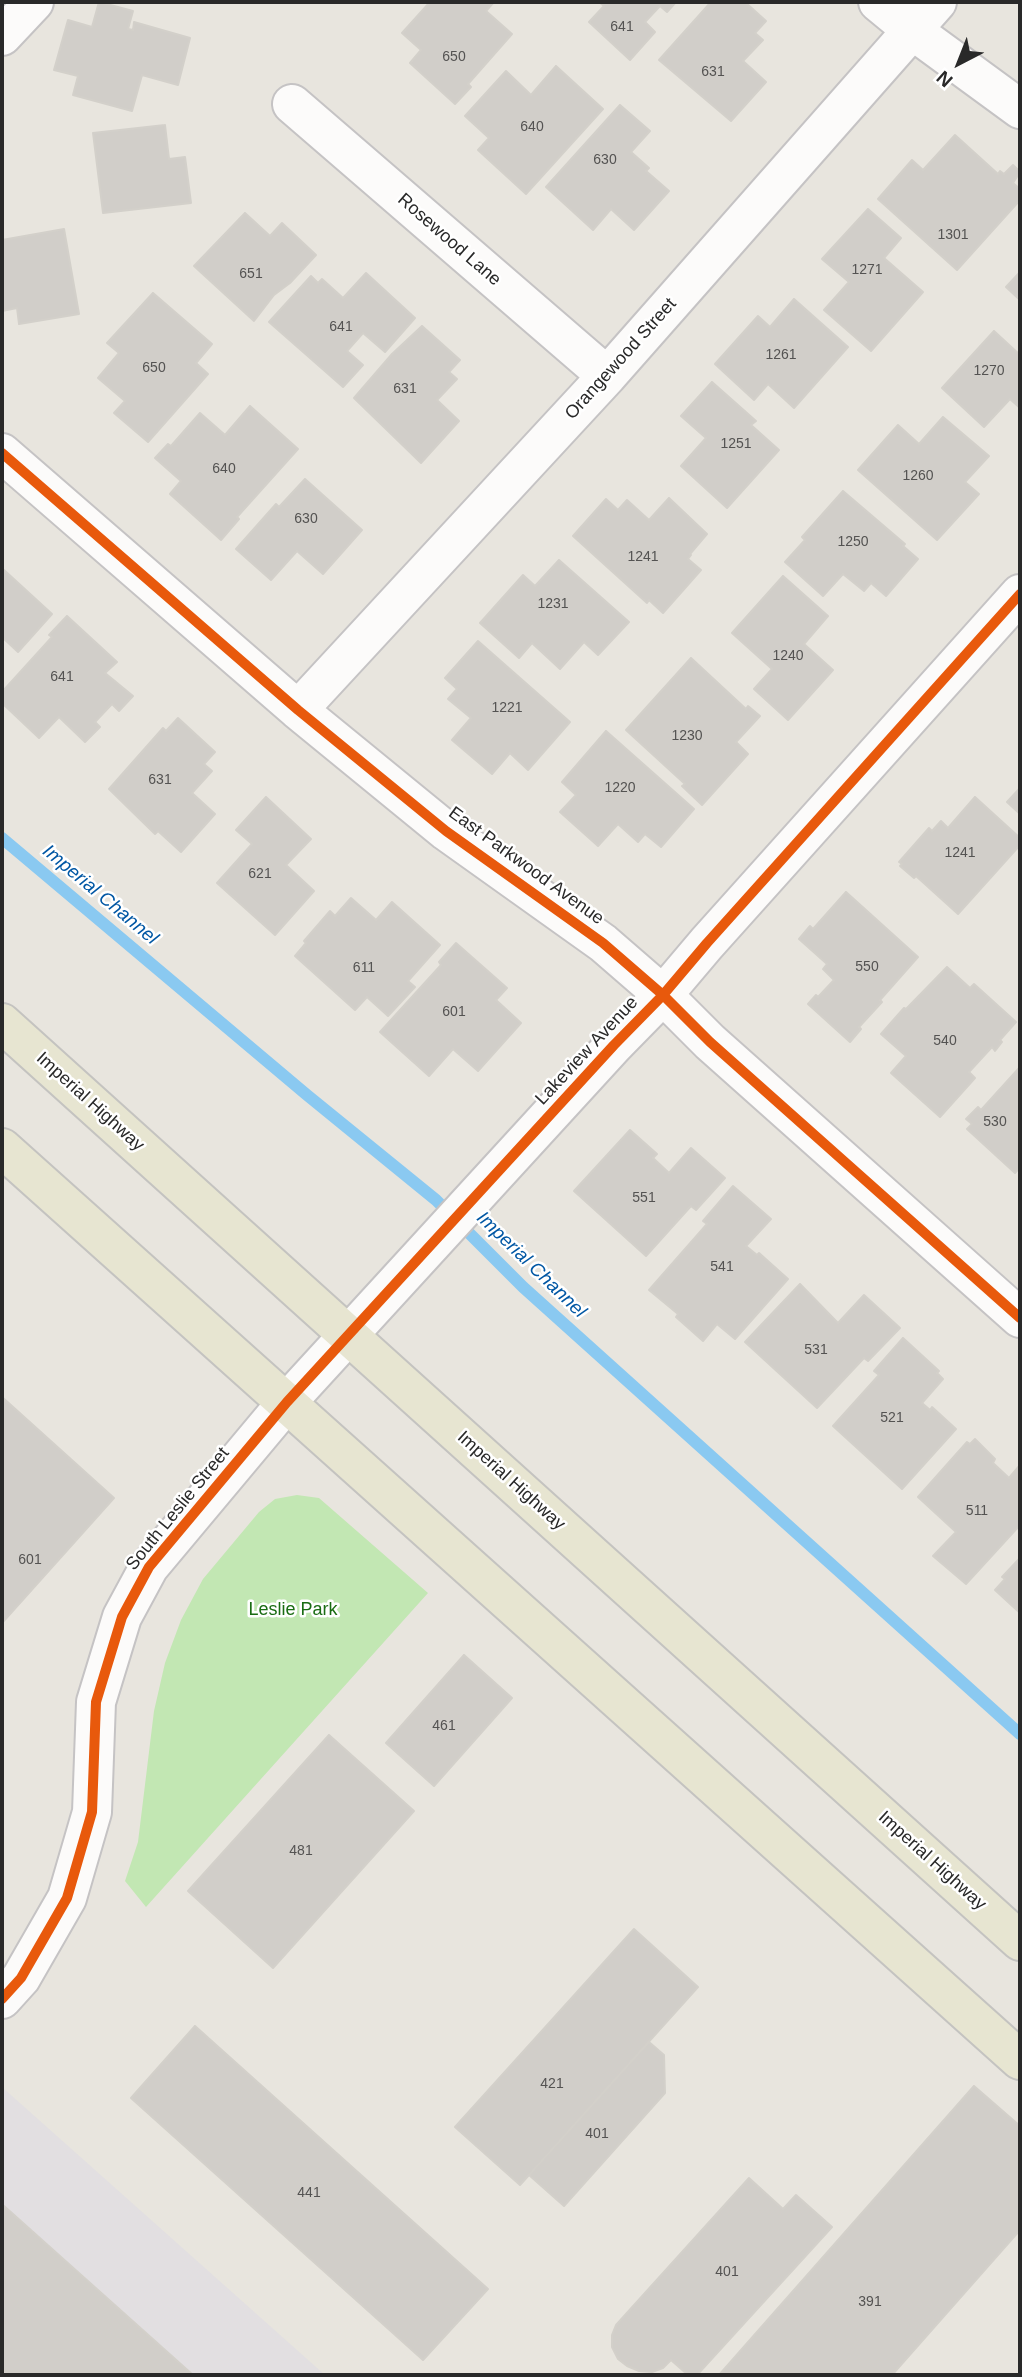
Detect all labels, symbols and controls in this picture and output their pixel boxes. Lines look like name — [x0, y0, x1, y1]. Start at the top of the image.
house number: 641 — [610, 19, 634, 35]
north arrow — [924, 28, 994, 98]
house number: 650 — [442, 49, 466, 65]
house number: 631 — [701, 64, 725, 80]
text: N — [932, 67, 957, 91]
house number: 640 — [520, 119, 544, 135]
house number: 630 — [593, 152, 617, 168]
street label: Rosewood Lane — [393, 189, 505, 291]
house number: 1301 — [937, 227, 969, 243]
house number: 1271 — [851, 262, 883, 278]
house number: 651 — [239, 266, 263, 282]
street label: Orangewood Street — [561, 294, 681, 424]
house number: 641 — [329, 319, 353, 335]
house number: 1261 — [765, 347, 797, 363]
house number: 650 — [142, 360, 166, 376]
house number: 1270 — [973, 363, 1005, 379]
house number: 631 — [393, 381, 417, 397]
house number: 1251 — [720, 436, 752, 452]
house number: 640 — [212, 461, 236, 477]
house number: 1260 — [902, 468, 934, 484]
house number: 630 — [294, 511, 318, 527]
house number: 1250 — [837, 534, 869, 550]
house number: 1241 — [627, 549, 659, 565]
house number: 1231 — [537, 596, 569, 612]
house number: 1240 — [772, 648, 804, 664]
house number: 641 — [50, 669, 74, 685]
house number: 1221 — [491, 700, 523, 716]
house number: 1230 — [671, 728, 703, 744]
house number: 631 — [148, 772, 172, 788]
house number: 1220 — [604, 780, 636, 796]
street label: East Parkwood Avenue — [444, 802, 608, 930]
water label: Imperial Channel — [38, 840, 162, 950]
house number: 1241 — [944, 845, 976, 861]
house number: 621 — [248, 866, 272, 882]
house number: 550 — [855, 959, 879, 975]
house number: 611 — [353, 960, 375, 976]
street label: Lakeview Avenue — [531, 992, 643, 1110]
house number: 601 — [442, 1004, 466, 1020]
house number: 540 — [933, 1033, 957, 1049]
street label: Imperial Highway — [31, 1048, 149, 1156]
house number: 530 — [983, 1114, 1007, 1130]
house number: 551 — [632, 1190, 656, 1206]
water label: Imperial Channel — [471, 1207, 591, 1323]
house number: 541 — [710, 1259, 734, 1275]
house number: 531 — [804, 1342, 828, 1358]
house number: 521 — [880, 1410, 904, 1426]
street label: Imperial Highway — [452, 1427, 570, 1535]
street label: South Leslie Street — [122, 1443, 234, 1575]
house number: 511 — [966, 1503, 988, 1519]
house number: 601 — [18, 1552, 42, 1568]
park label: Leslie Park — [248, 1599, 338, 1621]
house number: 461 — [432, 1718, 456, 1734]
street label: Imperial Highway — [873, 1807, 991, 1915]
house number: 481 — [289, 1843, 313, 1859]
house number: 421 — [540, 2076, 564, 2092]
house number: 401 — [585, 2126, 609, 2142]
house number: 441 — [297, 2185, 321, 2201]
house number: 401 — [715, 2264, 739, 2280]
house number: 391 — [858, 2294, 882, 2310]

